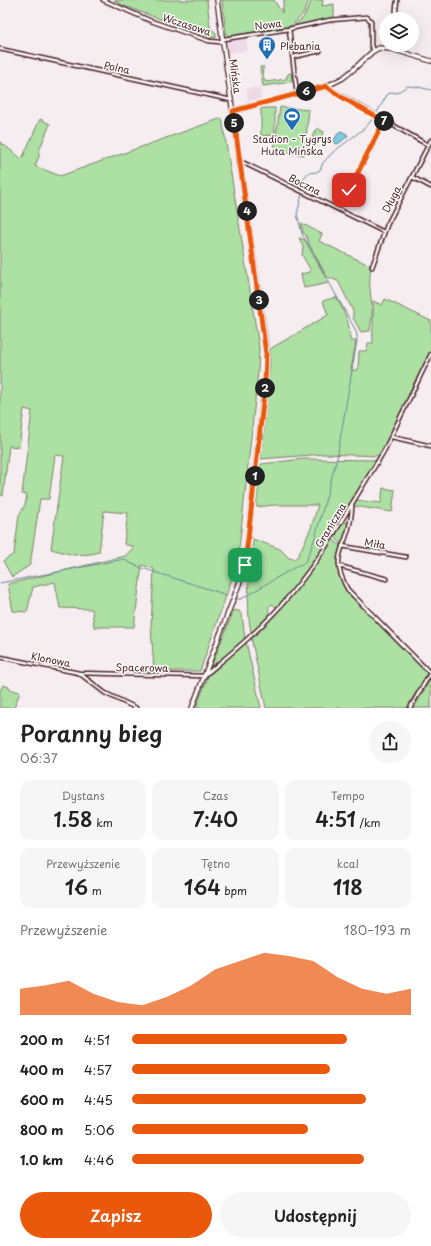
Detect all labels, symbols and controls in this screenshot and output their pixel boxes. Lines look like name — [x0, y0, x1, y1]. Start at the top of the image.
street label: Wczasowa — [161, 9, 214, 39]
map controls — [379, 12, 419, 52]
button: layers — [379, 12, 419, 52]
street label: Nowa — [254, 15, 283, 33]
building icon: Plebania — [257, 35, 277, 60]
place label: Plebania — [280, 38, 321, 53]
street label: Polna — [103, 57, 132, 77]
street label: Mińska — [226, 58, 246, 95]
pin: 6 — [296, 81, 316, 101]
text: 6 — [302, 82, 310, 99]
sports icon: Stadion - Tygrys Huta Mińska — [282, 106, 302, 131]
pin: 7 — [374, 111, 394, 131]
text: 7 — [381, 112, 387, 129]
pin: 5 — [224, 113, 244, 133]
text: 5 — [230, 114, 238, 131]
place label: Stadion - Tygrys Huta Mińska — [252, 131, 332, 158]
street label: Boczna — [286, 170, 324, 199]
pin — [332, 173, 366, 207]
icon: check — [338, 179, 360, 201]
street label: Długa — [378, 182, 404, 215]
pin: 4 — [237, 201, 257, 221]
text: 4 — [243, 202, 251, 219]
pin: 3 — [249, 290, 269, 310]
text: 3 — [255, 291, 263, 308]
pin: 2 — [255, 378, 275, 398]
text: 2 — [261, 379, 269, 396]
pin: 1 — [245, 466, 265, 486]
text: 1 — [252, 467, 258, 484]
street label: Graniczna — [311, 499, 350, 550]
street label: Miła — [363, 534, 387, 552]
pin — [228, 548, 262, 582]
icon: arrive — [234, 554, 256, 576]
street label: Klonowa — [30, 648, 73, 670]
street label: Spacerowa — [116, 659, 169, 675]
text: Poranny bieg — [20, 716, 162, 749]
button: share — [369, 721, 411, 763]
text: 06:37 — [20, 748, 58, 767]
text: Dystans — [62, 787, 105, 804]
text: Czas — [203, 787, 228, 804]
text: Tempo — [331, 787, 365, 804]
text: 1.58 — [54, 804, 93, 834]
text: 7:40 — [193, 804, 238, 834]
text: 4:51 — [315, 804, 356, 834]
text: km — [93, 814, 113, 831]
text: /km — [356, 814, 381, 831]
text: Przewyższenie — [46, 855, 120, 872]
text: Tętno — [201, 855, 230, 872]
text: kcal — [337, 855, 359, 872]
text: 16 — [65, 872, 88, 902]
text: 164 — [184, 872, 221, 902]
text: 118 — [333, 872, 363, 902]
text: m — [88, 882, 102, 899]
text: bpm — [221, 882, 247, 899]
text: Przewyższenie — [20, 920, 107, 939]
text: 180–193 m — [344, 920, 411, 939]
text: 200 m — [20, 1030, 64, 1049]
text: 4:51 — [84, 1030, 110, 1049]
text: 400 m — [20, 1060, 64, 1079]
text: 4:57 — [84, 1060, 112, 1079]
text: 600 m — [20, 1090, 64, 1109]
text: 4:45 — [84, 1090, 113, 1109]
text: 800 m — [20, 1120, 63, 1139]
text: 5:06 — [84, 1120, 115, 1139]
text: 1.0 km — [20, 1150, 63, 1169]
text: 4:46 — [84, 1150, 114, 1169]
button: Zapisz — [20, 1192, 212, 1238]
button: Udostępnij — [220, 1192, 411, 1238]

